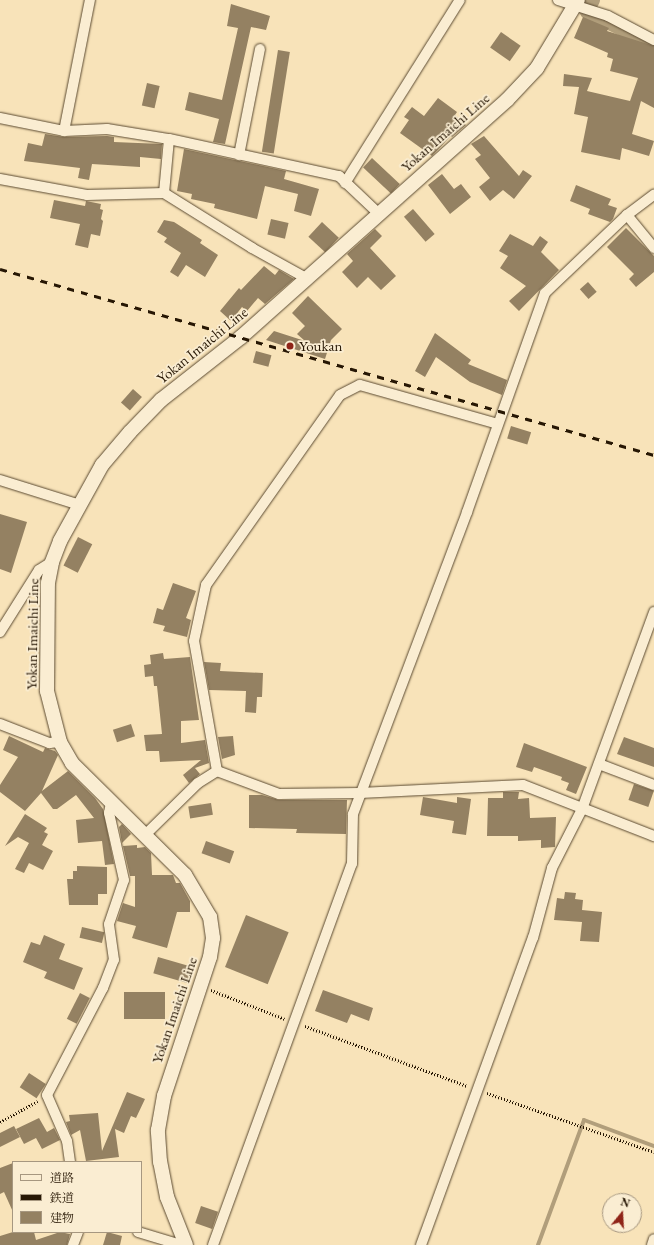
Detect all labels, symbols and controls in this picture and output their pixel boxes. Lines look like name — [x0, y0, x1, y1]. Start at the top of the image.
street label: Yokan Imaichi Line — [397, 89, 493, 175]
street label: Yokan Imaichi Line — [153, 303, 251, 387]
place label: Youkan — [299, 337, 342, 355]
marker: Youkan — [284, 340, 296, 352]
street label: Yokan Imaichi Line — [22, 578, 42, 690]
street label: Yokan Imaichi Line — [147, 954, 201, 1066]
legend — [12, 1161, 142, 1233]
text: 道路 — [50, 1170, 74, 1186]
text: 鉄道 — [50, 1190, 74, 1206]
north arrow — [602, 1193, 642, 1233]
text: N — [619, 1195, 632, 1211]
text: 建物 — [50, 1210, 74, 1226]

